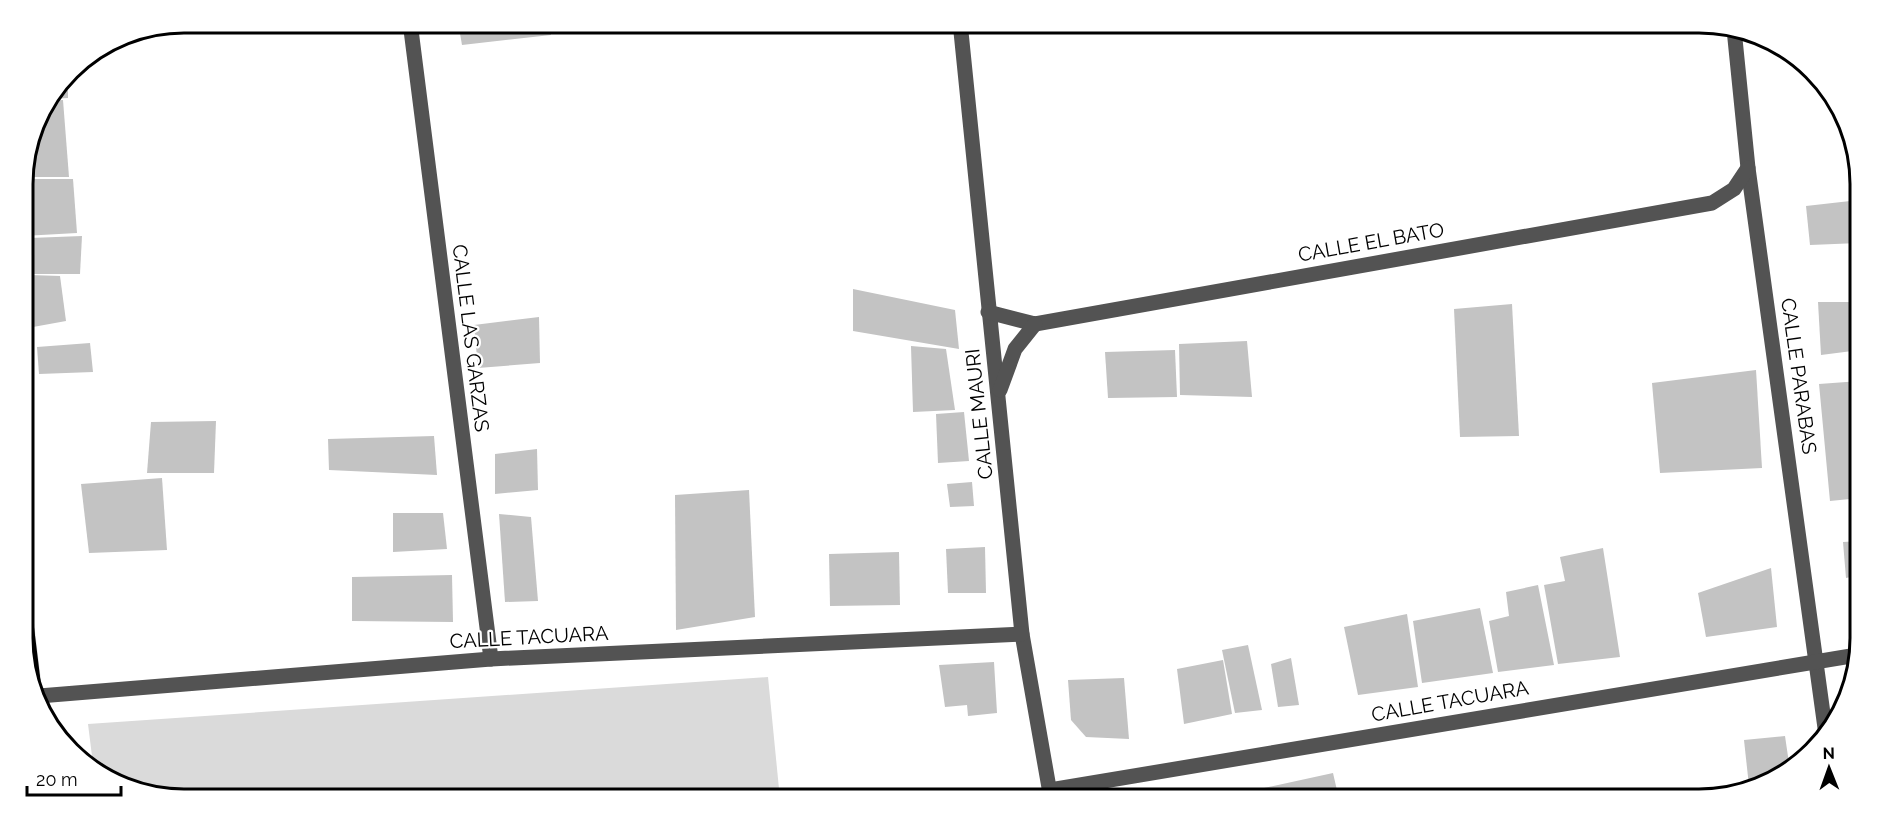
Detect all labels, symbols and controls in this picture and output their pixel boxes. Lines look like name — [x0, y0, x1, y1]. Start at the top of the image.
street label: CALLE EL BATO — [1296, 217, 1446, 267]
street label: CALLE LAS GARZAS — [448, 243, 494, 433]
street label: CALLE PARABAS — [1776, 296, 1822, 456]
street label: CALLE MAURI — [960, 347, 998, 481]
street label: CALLE TACUARA — [449, 621, 610, 653]
street label: CALLE TACUARA — [1370, 675, 1531, 727]
north arrow — [1799, 738, 1859, 798]
text: N — [1822, 744, 1835, 763]
scale bar — [27, 759, 122, 797]
text: 20 m — [36, 769, 78, 790]

